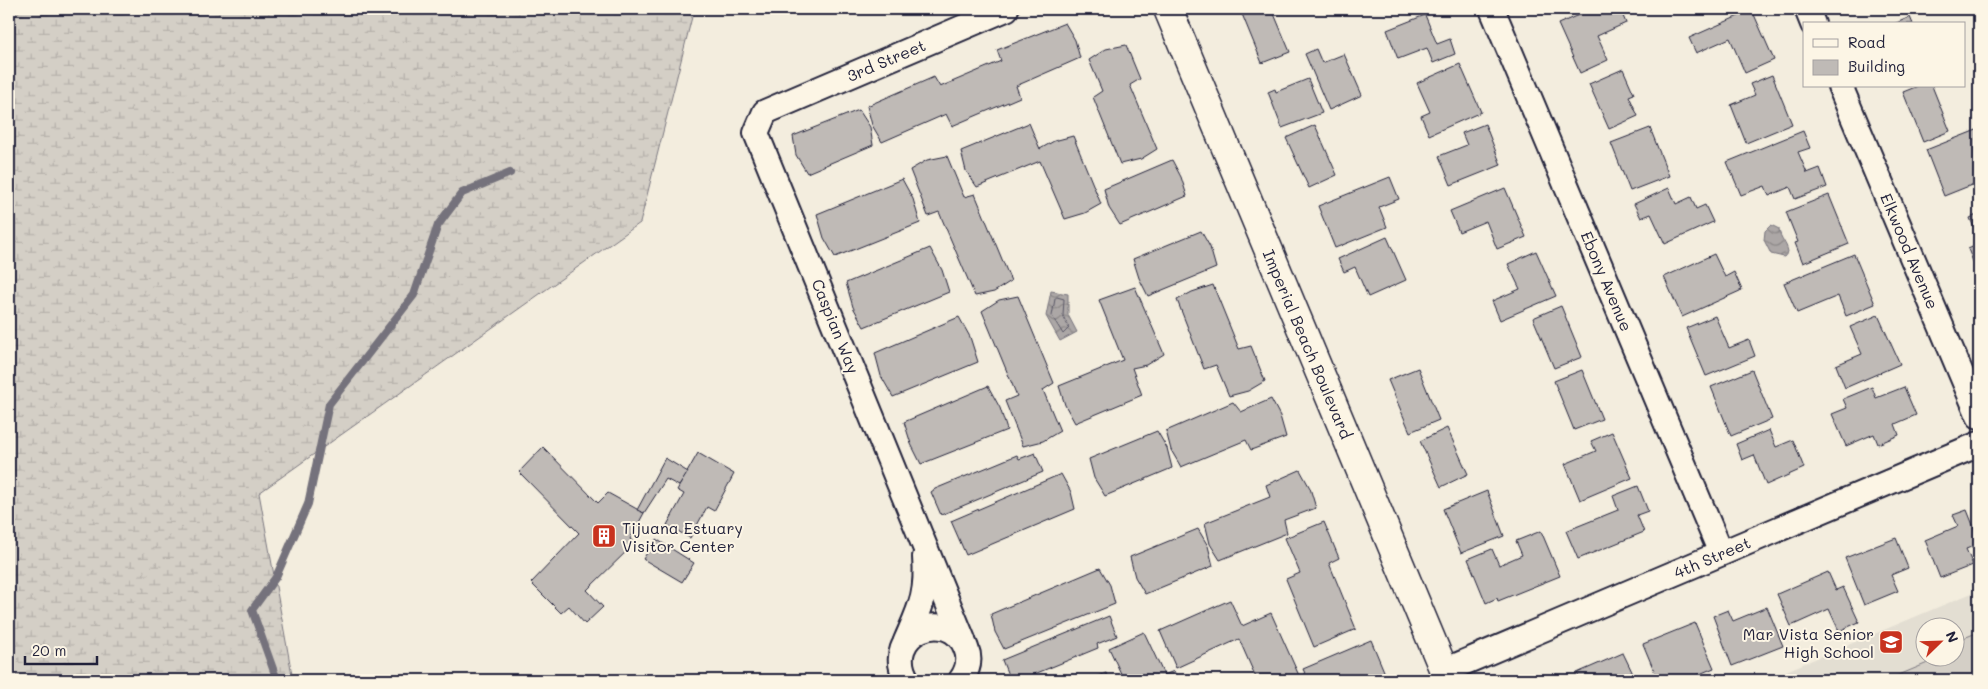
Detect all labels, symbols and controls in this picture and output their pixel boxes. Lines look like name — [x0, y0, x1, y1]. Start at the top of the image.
legend — [1803, 22, 1966, 88]
text: Road — [1848, 32, 1885, 52]
street label: 3rd Street — [843, 34, 929, 86]
text: Building — [1848, 56, 1905, 76]
street label: Elkwood Avenue — [1876, 190, 1944, 312]
street label: Ebony Avenue — [1577, 228, 1637, 334]
street label: Imperial Beach Boulevard — [1259, 246, 1357, 442]
street label: Caspian Way — [807, 276, 865, 376]
place label: Tijuana Estuary Visitor Center — [622, 517, 743, 556]
building icon: Tijuana Estuary Visitor Center — [591, 523, 617, 549]
street label: 4th Street — [1670, 531, 1754, 583]
north arrow — [1916, 616, 1966, 666]
place label: Mar Vista Senior High School — [1743, 623, 1874, 662]
text: N — [1942, 628, 1963, 645]
school or university icon: Mar Vista Senior High School — [1878, 629, 1904, 655]
scale bar — [25, 634, 98, 666]
text: 20 m — [32, 640, 66, 660]

